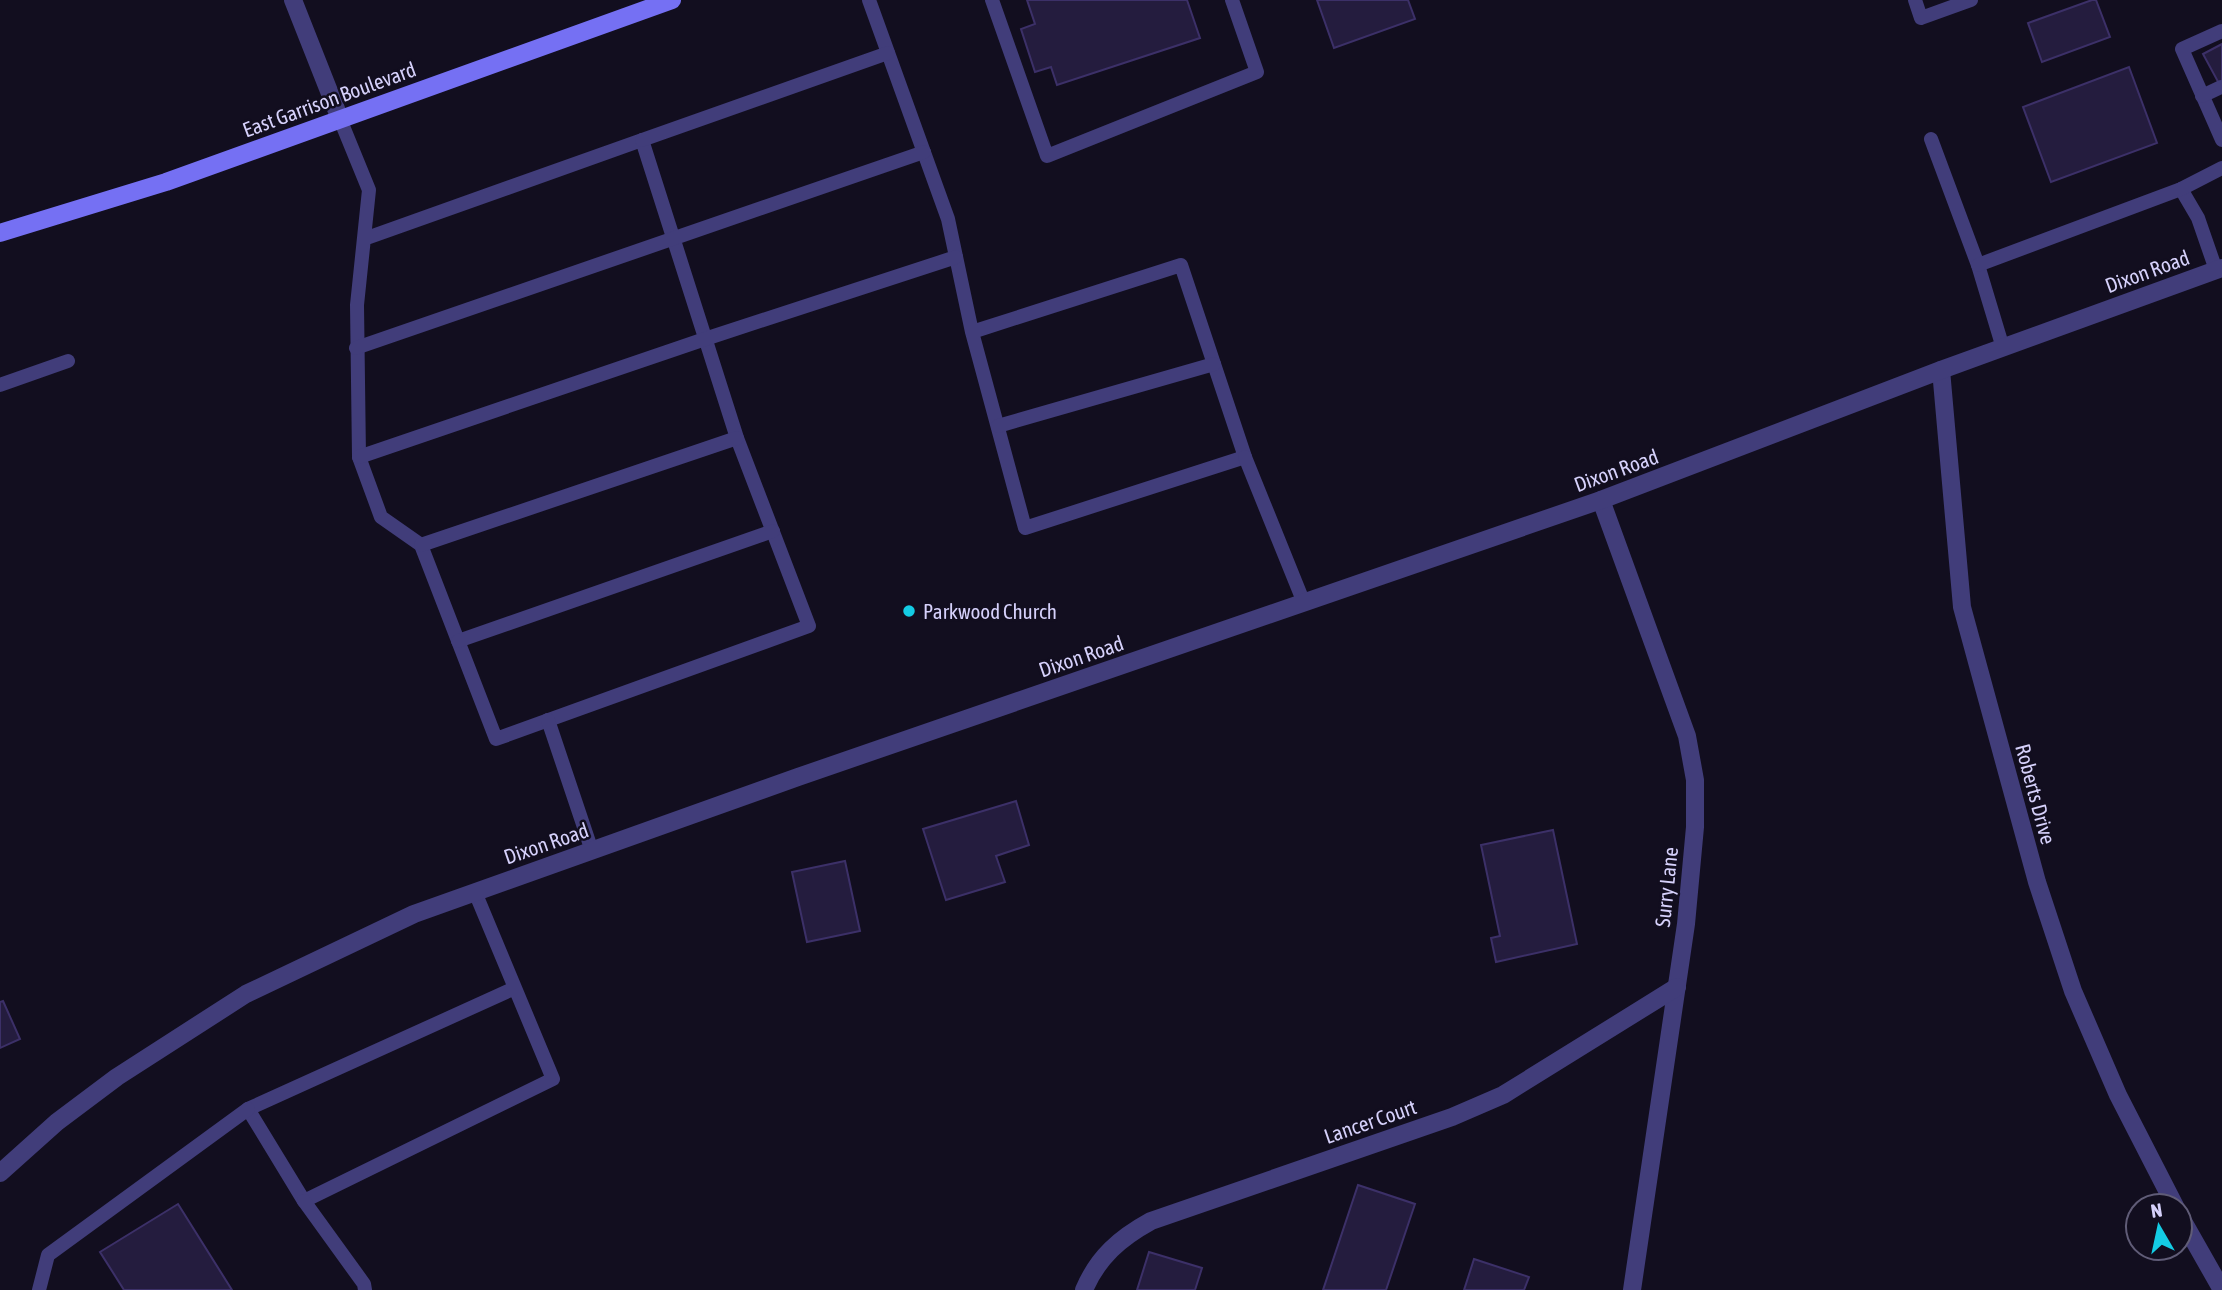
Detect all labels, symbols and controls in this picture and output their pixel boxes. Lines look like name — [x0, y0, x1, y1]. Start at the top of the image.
street label: East Garrison Boulevard — [239, 57, 419, 141]
street label: Dixon Road — [2102, 245, 2192, 297]
street label: Dixon Road — [1571, 444, 1661, 496]
place label: Parkwood Church — [923, 599, 1057, 623]
marker: Parkwood Church — [901, 603, 917, 619]
street label: Dixon Road — [1036, 630, 1126, 682]
street label: Roberts Drive — [2011, 741, 2061, 847]
street label: Dixon Road — [501, 817, 591, 869]
street label: Surry Lane — [1650, 846, 1682, 928]
street label: Lancer Court — [1321, 1094, 1419, 1148]
north arrow — [2124, 1192, 2194, 1262]
text: N — [2149, 1198, 2164, 1222]

